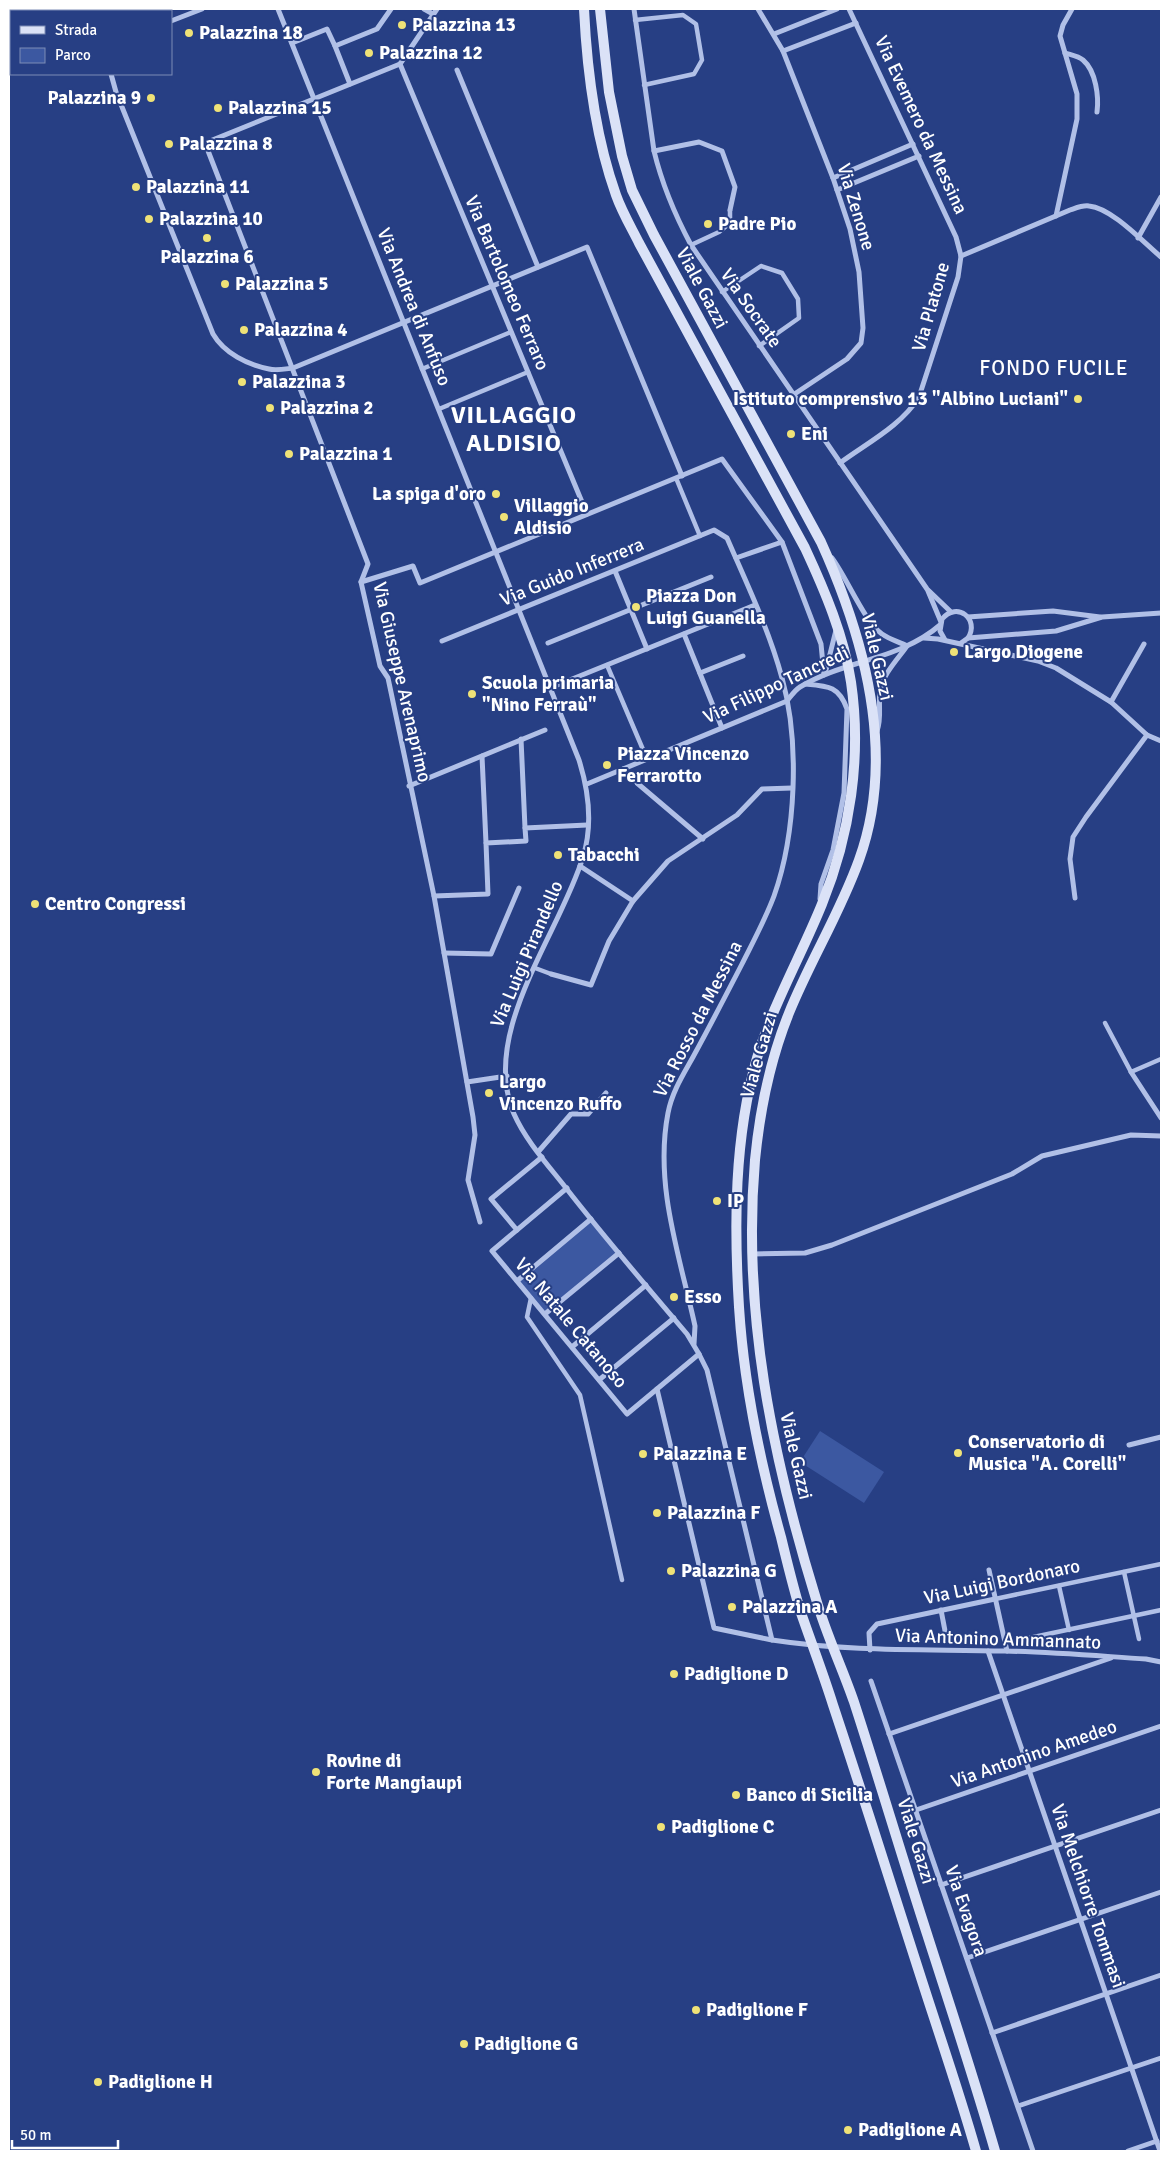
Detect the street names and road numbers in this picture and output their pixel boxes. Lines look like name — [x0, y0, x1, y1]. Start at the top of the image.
street label: Via Evemero da Messina — [869, 32, 973, 218]
street label: Via Zenone — [831, 161, 881, 253]
street label: Via Bartolomeo Ferraro — [459, 192, 555, 374]
street label: Via Andrea di Anfuso — [371, 225, 457, 390]
street label: Viale Gazzi — [671, 243, 733, 333]
street label: Via Platone — [907, 260, 955, 354]
street label: Via Socrate — [715, 264, 787, 352]
street label: Via Guido Inferrera — [497, 532, 647, 612]
street label: Via Giuseppe Arenaprimo — [367, 580, 437, 784]
street label: Viale Gazzi — [855, 611, 899, 703]
street label: Via Filippo Tancredi — [699, 641, 853, 729]
street label: Via Luigi Pirandello — [485, 877, 569, 1031]
street label: Via Rosso da Messina — [648, 937, 748, 1101]
street label: Viale Gazzi — [735, 1009, 783, 1101]
street label: Via Natale Catanoso — [509, 1253, 633, 1393]
street label: Viale Gazzi — [774, 1410, 818, 1502]
street label: Via Luigi Bordonaro — [922, 1554, 1082, 1610]
street label: Via Antonino Ammannato — [895, 1623, 1102, 1655]
street label: Via Antonino Amedeo — [948, 1714, 1120, 1794]
street label: Viale Gazzi — [892, 1795, 940, 1887]
street label: Via Melchiorre Tommasi — [1045, 1801, 1131, 1991]
street label: Via Evagora — [939, 1862, 993, 1960]

